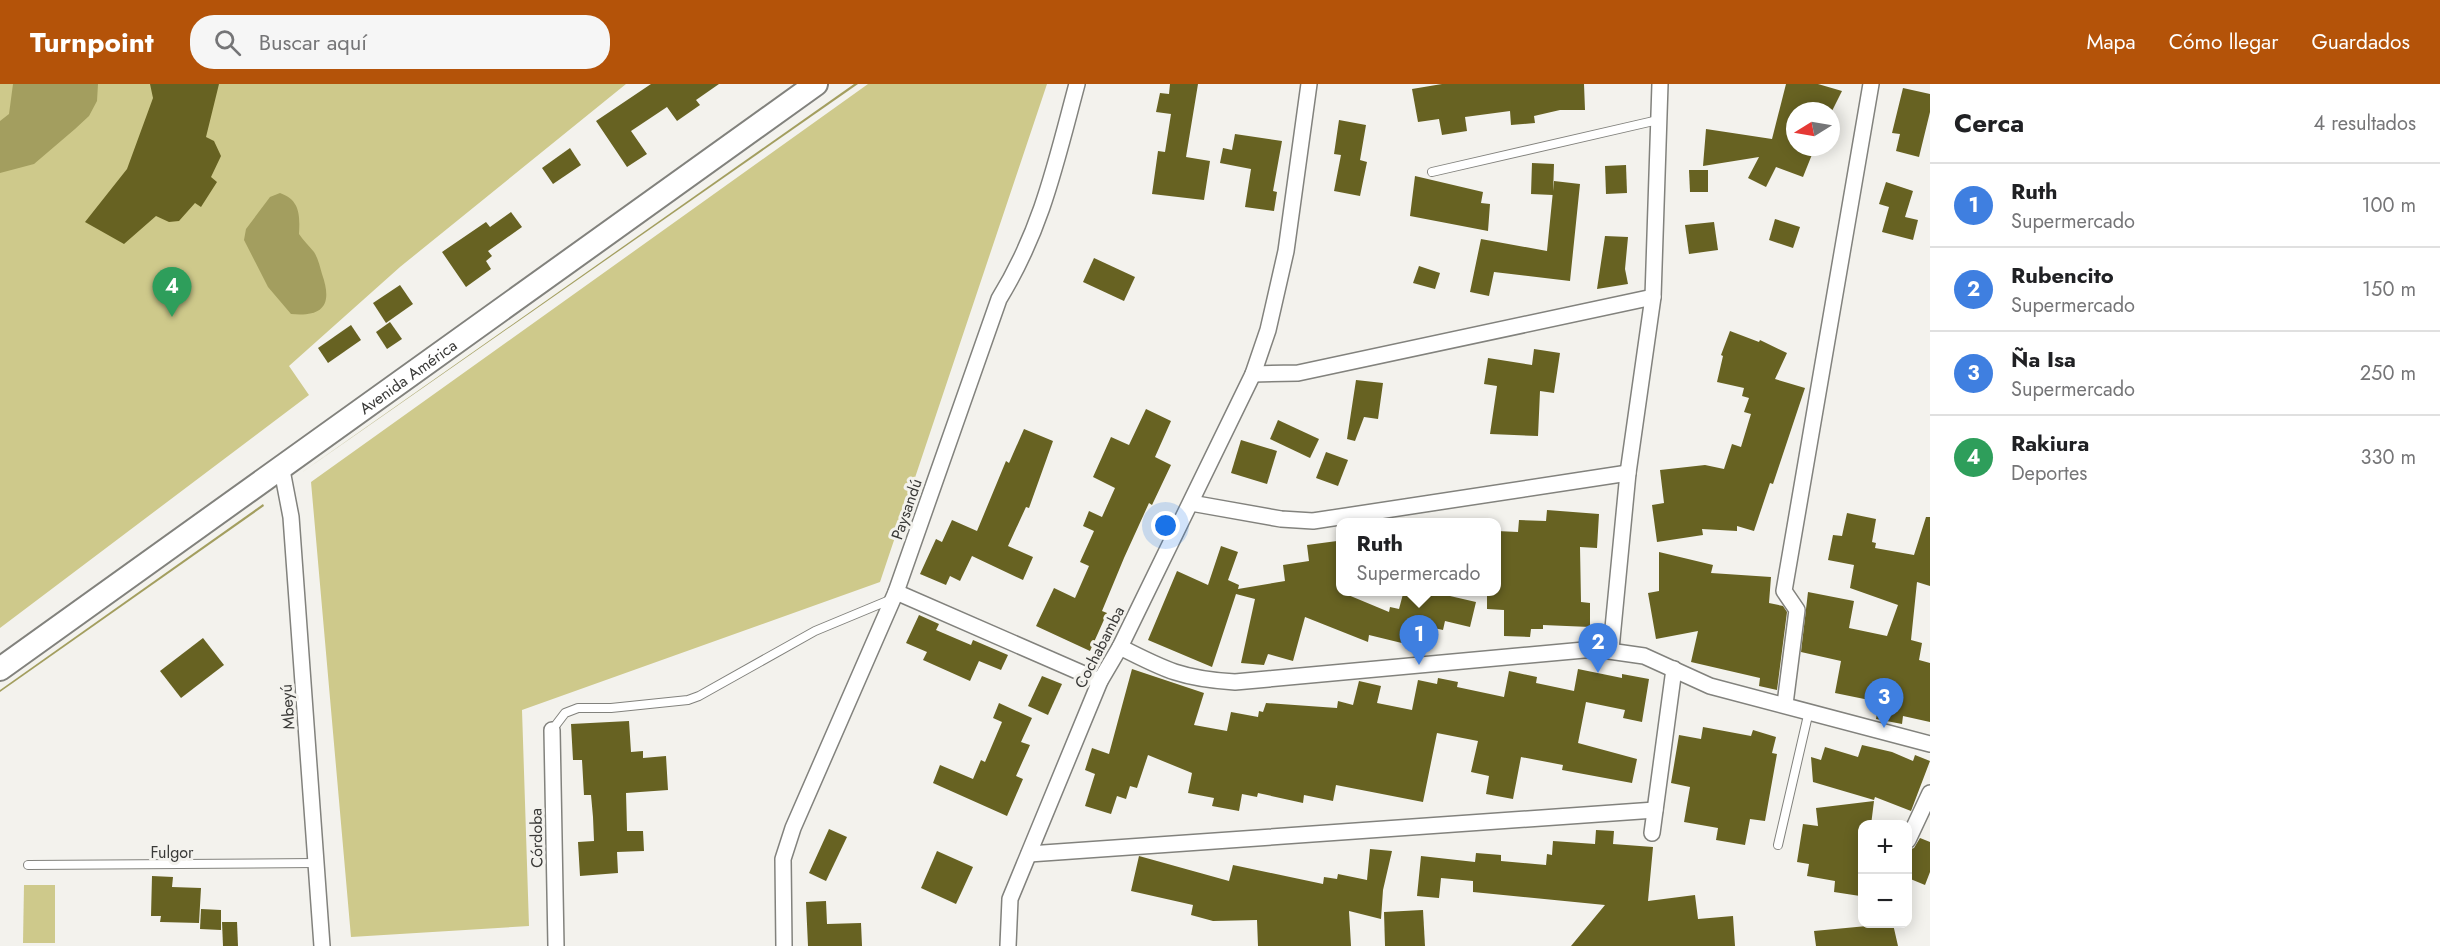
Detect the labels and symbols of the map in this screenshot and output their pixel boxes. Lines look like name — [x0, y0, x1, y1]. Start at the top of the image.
north arrow — [1786, 102, 1840, 156]
pin: 4 — [152, 268, 192, 317]
street label: Avenida América — [355, 334, 462, 420]
street label: Paysandú — [885, 476, 928, 543]
your location — [1151, 511, 1180, 540]
street label: Cochabamba — [1069, 602, 1130, 692]
pin: 1 — [1400, 616, 1438, 665]
pin: 2 — [1578, 624, 1618, 673]
pin: 3 — [1864, 678, 1904, 728]
street label: Mbeyú — [274, 683, 301, 730]
street label: Córdoba — [524, 808, 549, 868]
street label: Fulgor — [150, 841, 194, 864]

